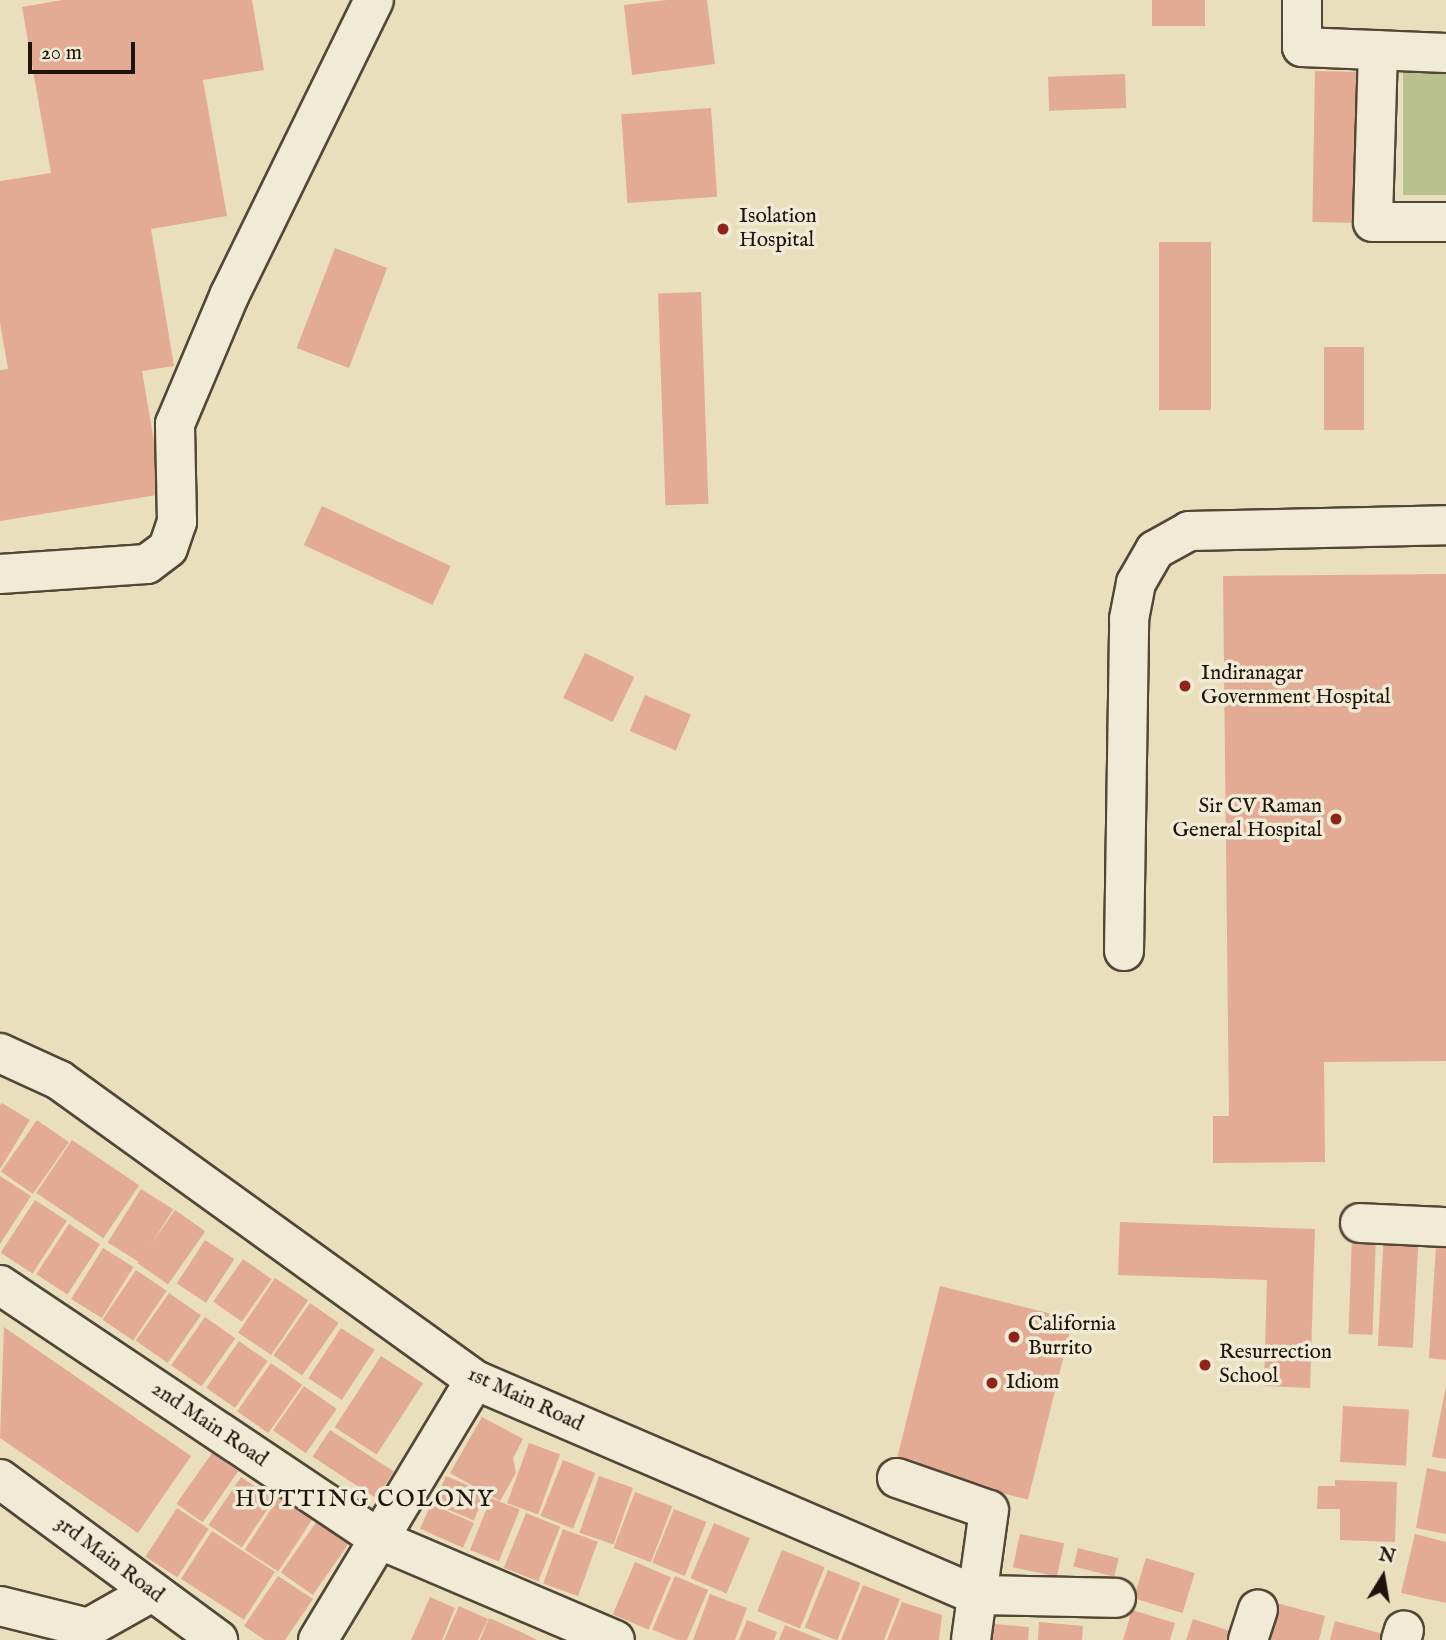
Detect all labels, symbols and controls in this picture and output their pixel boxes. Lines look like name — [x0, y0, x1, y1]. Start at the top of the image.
scale bar — [32, 28, 138, 72]
text: 20 m — [41, 40, 82, 67]
place label: Isolation Hospital — [739, 204, 817, 254]
marker: Isolation Hospital — [713, 219, 733, 239]
place label: Indiranagar Government Hospital — [1201, 661, 1391, 711]
marker: Indiranagar Government Hospital — [1175, 676, 1195, 696]
place label: Sir CV Raman General Hospital — [1172, 794, 1322, 844]
marker: Sir CV Raman General Hospital — [1328, 811, 1344, 827]
place label: California Burrito — [1028, 1312, 1116, 1362]
marker: California Burrito — [1006, 1329, 1022, 1345]
place label: Resurrection School — [1219, 1340, 1332, 1390]
marker: Resurrection School — [1197, 1357, 1213, 1373]
street label: 1st Main Road — [463, 1362, 587, 1438]
place label: Idiom — [1006, 1370, 1059, 1396]
marker: Idiom — [984, 1375, 1000, 1391]
street label: 2nd Main Road — [146, 1377, 272, 1473]
district label: HUTTING COLONY — [237, 1486, 493, 1514]
street label: 3rd Main Road — [50, 1511, 168, 1609]
north arrow — [1348, 1542, 1418, 1612]
text: N — [1377, 1543, 1397, 1570]

